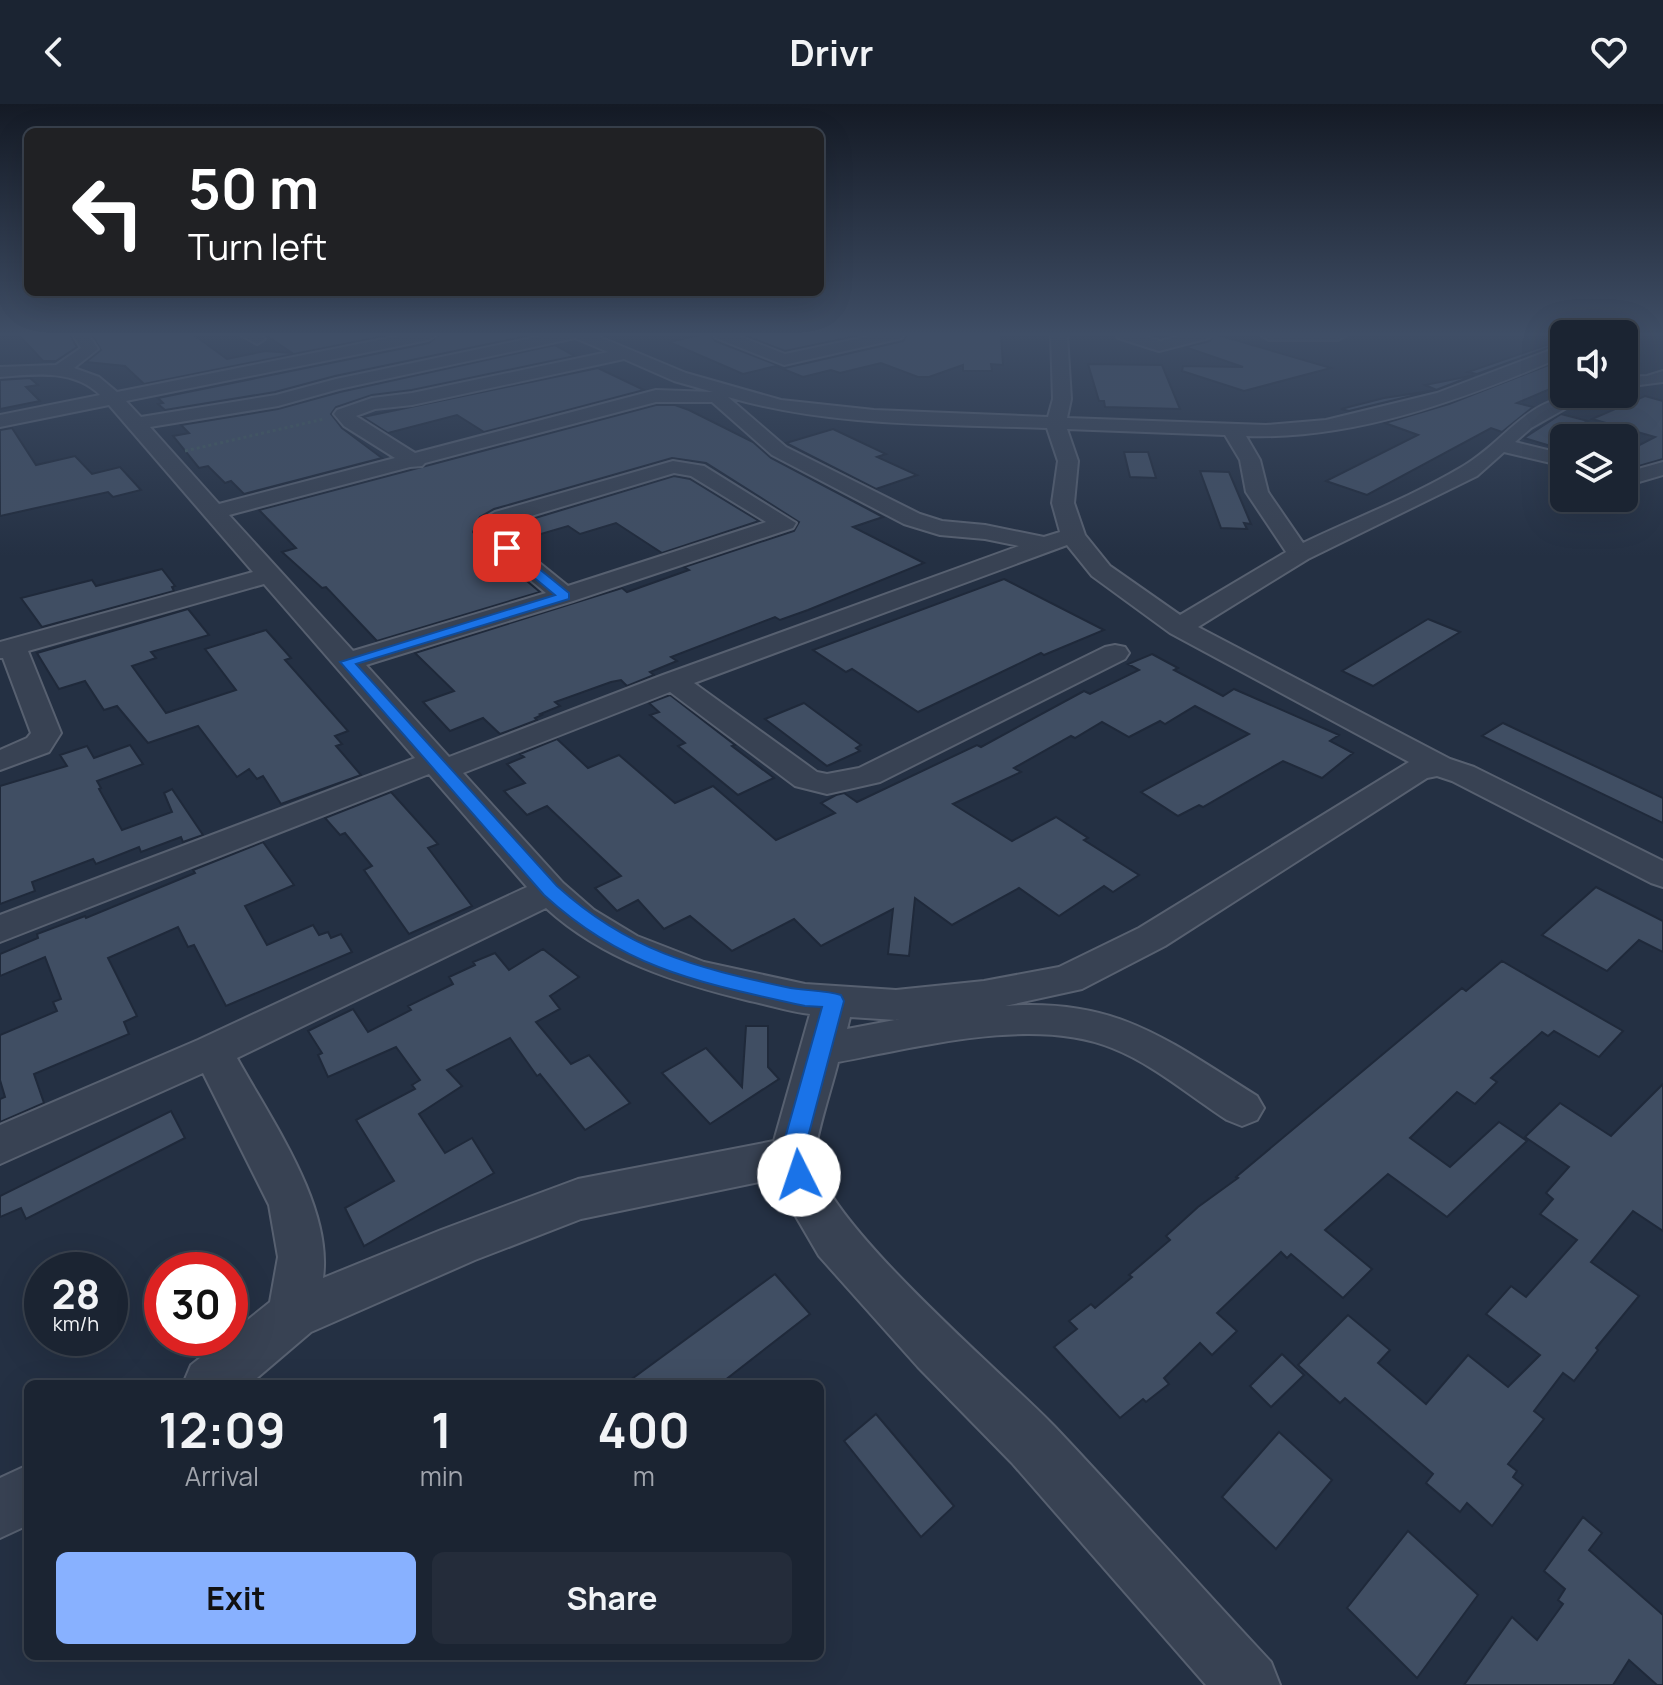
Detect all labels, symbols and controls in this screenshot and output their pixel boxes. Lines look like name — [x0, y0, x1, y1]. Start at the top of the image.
text: Drivr — [790, 28, 873, 77]
icon: back — [32, 30, 76, 74]
icon: heart — [1587, 30, 1631, 74]
text: 50 m — [188, 149, 319, 226]
icon: left — [56, 160, 160, 264]
text: Turn left — [188, 222, 327, 271]
map controls — [1550, 320, 1638, 512]
button: sound — [1550, 320, 1638, 408]
button: layers — [1550, 424, 1638, 512]
pin — [473, 514, 541, 582]
icon: arrive — [485, 526, 529, 570]
position arrow — [757, 1133, 841, 1217]
speed limit sign: 30 — [144, 1252, 248, 1356]
text: 28 — [52, 1266, 100, 1321]
text: km/h — [53, 1310, 99, 1337]
text: 12:09 — [158, 1397, 286, 1462]
text: 1 — [431, 1397, 452, 1462]
text: 400 — [597, 1397, 690, 1462]
text: Arrival — [185, 1458, 259, 1494]
text: min — [420, 1458, 463, 1494]
text: m — [633, 1458, 655, 1494]
button: Exit — [56, 1552, 416, 1644]
button: Share — [432, 1552, 792, 1644]

